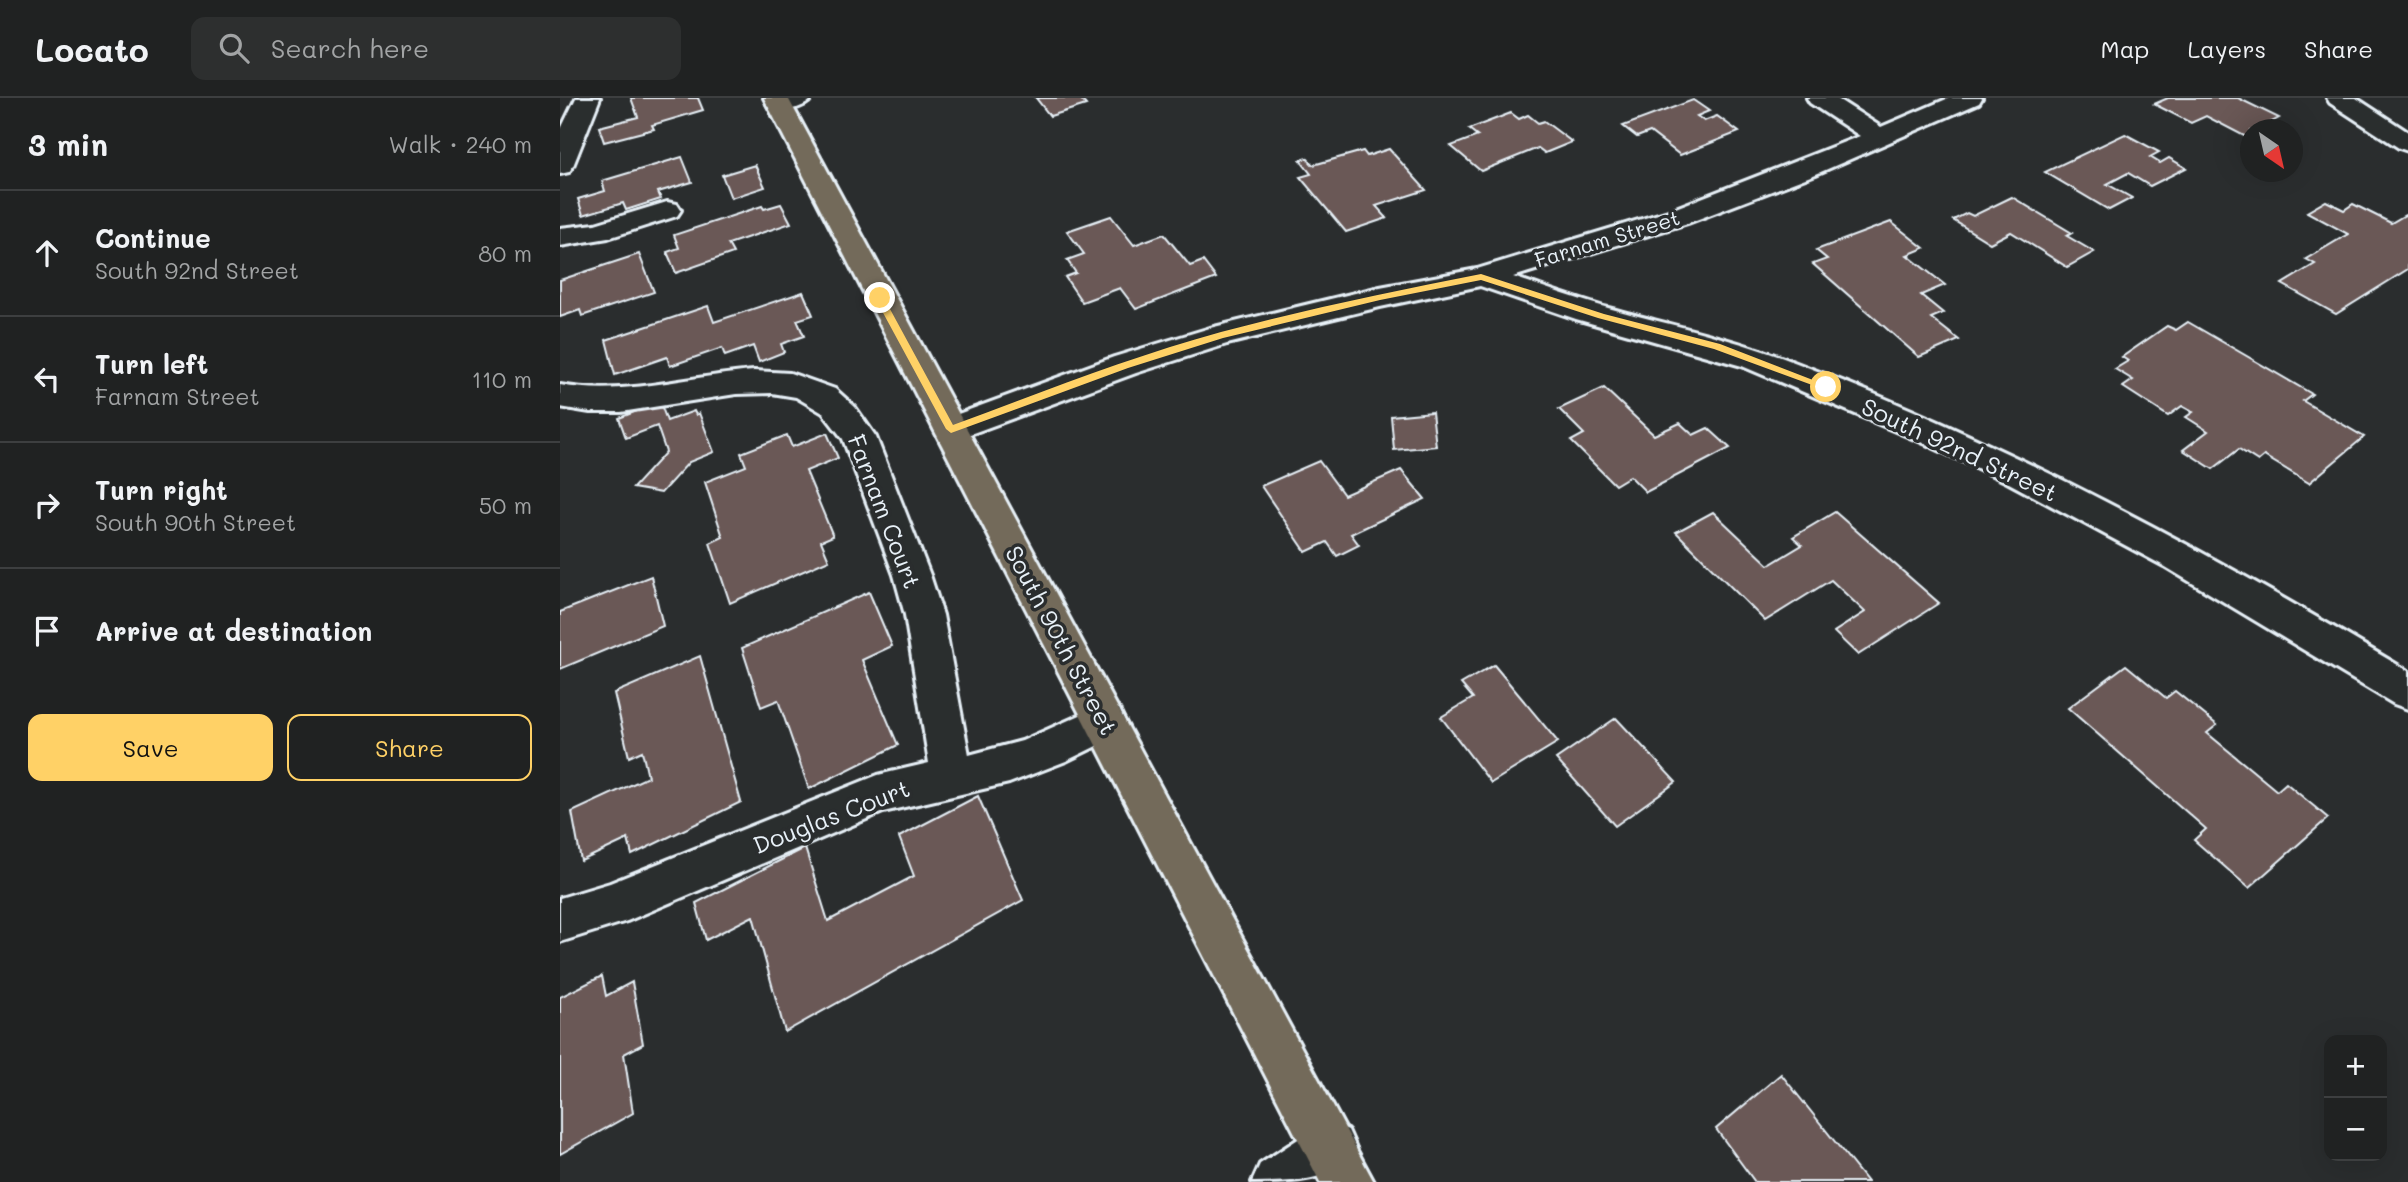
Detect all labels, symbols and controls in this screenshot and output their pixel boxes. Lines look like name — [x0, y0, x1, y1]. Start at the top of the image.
search box — [191, 17, 681, 80]
text: Locato — [35, 27, 149, 70]
icon: search — [215, 29, 253, 67]
text: Search here — [271, 31, 429, 65]
text: Map — [2101, 33, 2149, 64]
text: Layers — [2187, 33, 2266, 64]
text: Share — [2304, 33, 2373, 64]
north arrow — [2240, 119, 2303, 182]
text: 3 min — [28, 124, 108, 164]
text: Walk · 240 m — [389, 129, 532, 159]
street label: Farnam Street — [1531, 203, 1683, 273]
text: Continue — [95, 221, 211, 255]
icon: ahead — [28, 234, 66, 272]
text: 80 m — [478, 238, 532, 268]
text: South 92nd Street — [95, 255, 299, 285]
route end — [864, 282, 895, 313]
text: Turn left — [95, 347, 208, 381]
icon: left — [28, 360, 66, 398]
text: 110 m — [472, 364, 532, 394]
route start — [1810, 371, 1841, 402]
text: Farnam Street — [95, 381, 260, 411]
street label: South 92nd Street — [1857, 390, 2063, 508]
street label: Farnam Court — [841, 430, 929, 592]
text: Turn right — [95, 473, 228, 507]
icon: right — [28, 486, 66, 524]
text: 50 m — [479, 490, 532, 520]
text: South 90th Street — [95, 507, 296, 537]
street label: South 90th Street — [999, 540, 1125, 740]
icon: arrive — [28, 612, 66, 650]
text: Arrive at destination — [95, 614, 372, 648]
button: Save — [28, 714, 273, 781]
button: Share — [287, 714, 532, 781]
street label: Douglas Court — [748, 772, 914, 860]
map controls — [2324, 1035, 2387, 1161]
button: + — [2324, 1035, 2387, 1098]
button: − — [2324, 1098, 2387, 1161]

